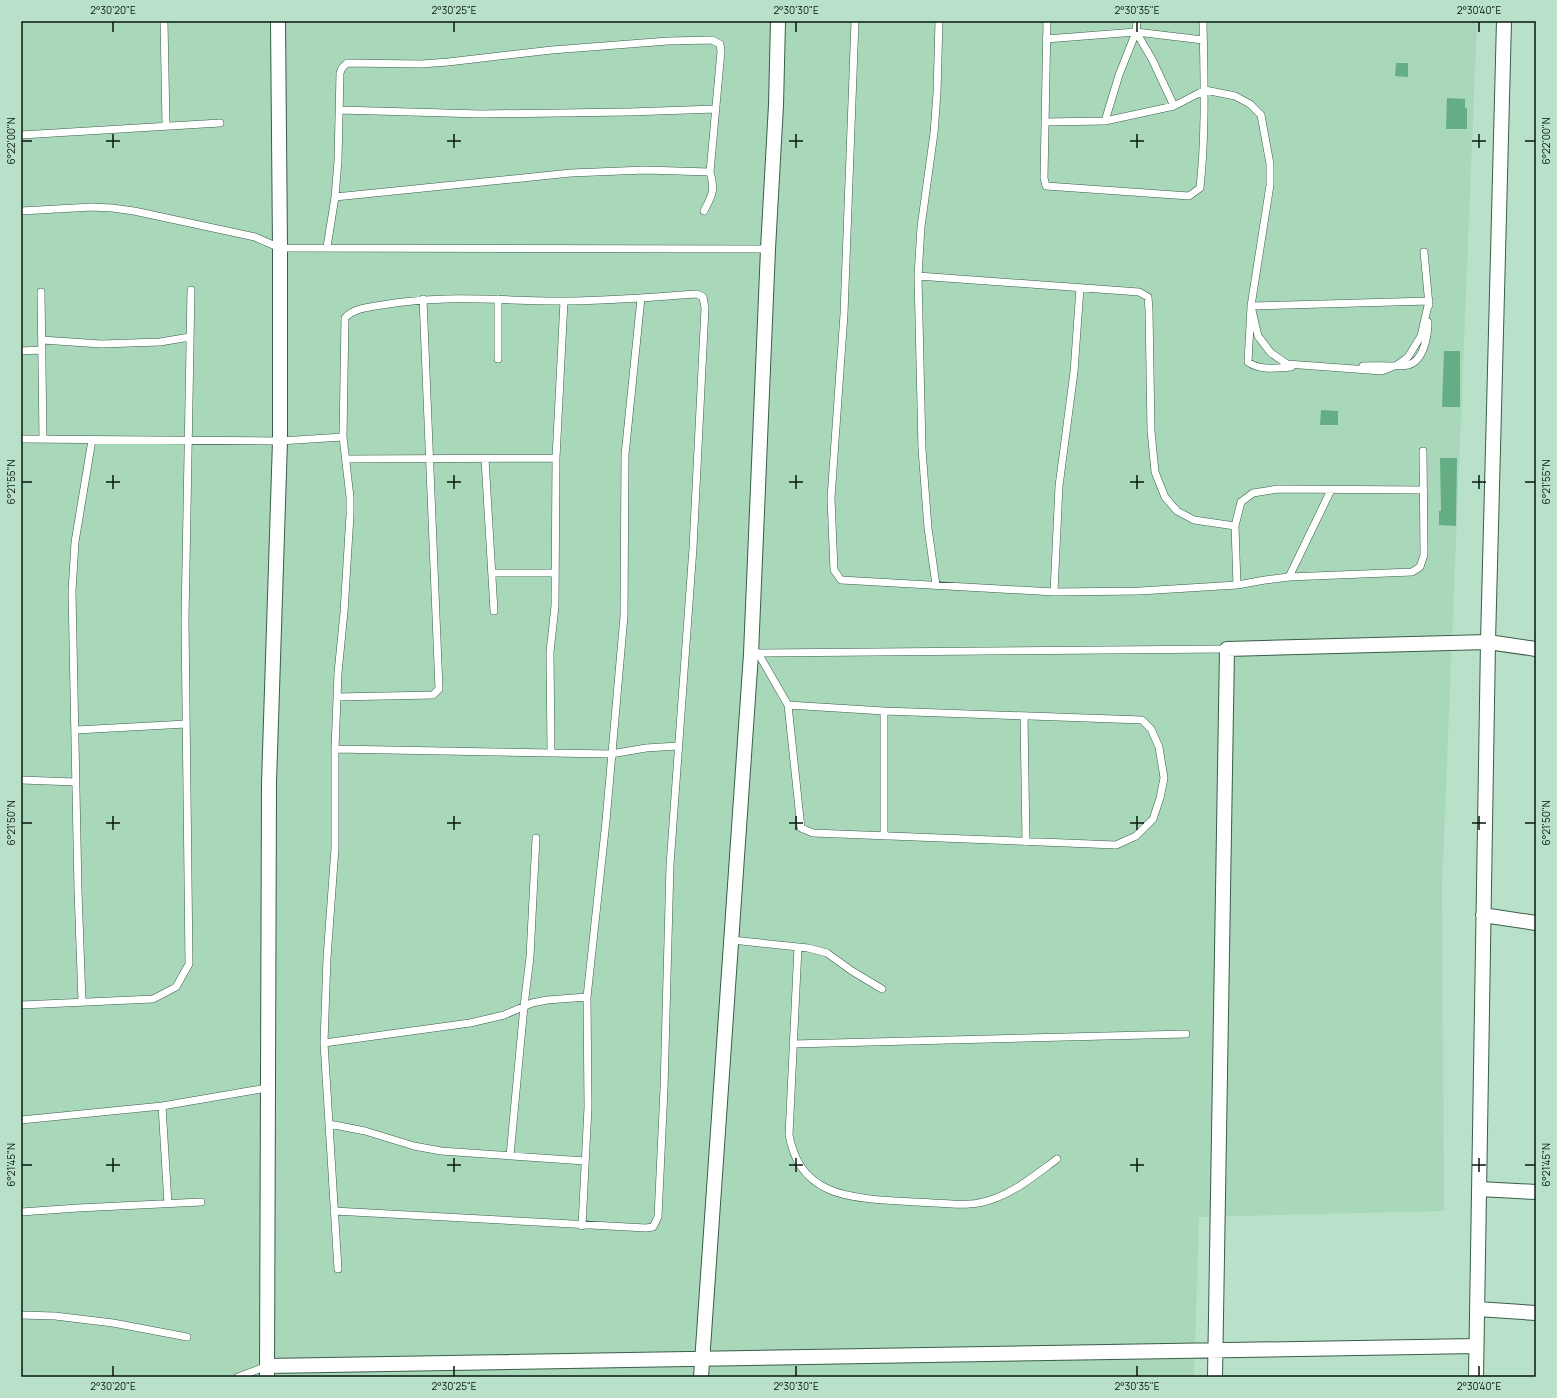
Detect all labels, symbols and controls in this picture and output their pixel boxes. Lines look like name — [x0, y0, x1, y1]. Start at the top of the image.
text: 2°30'20"E — [90, 3, 136, 17]
text: 2°30'25"E — [431, 3, 477, 17]
text: 2°30'30"E — [773, 3, 819, 17]
text: 2°30'35"E — [1115, 3, 1160, 17]
text: 2°30'40"E — [1457, 3, 1501, 17]
text: 6°22'00"N — [4, 117, 18, 165]
text: 6°22'00"N — [1539, 117, 1553, 165]
text: 6°21'55"N — [4, 459, 18, 504]
text: 6°21'55"N — [1539, 459, 1553, 504]
text: 6°21'50"N — [4, 800, 18, 846]
text: 6°21'50"N — [1539, 800, 1553, 846]
text: 6°21'45"N — [4, 1143, 18, 1187]
text: 6°21'45"N — [1539, 1143, 1553, 1187]
text: 2°30'20"E — [90, 1379, 136, 1393]
text: 2°30'25"E — [431, 1379, 477, 1393]
text: 2°30'30"E — [773, 1379, 819, 1393]
text: 2°30'35"E — [1115, 1379, 1160, 1393]
text: 2°30'40"E — [1457, 1379, 1501, 1393]

